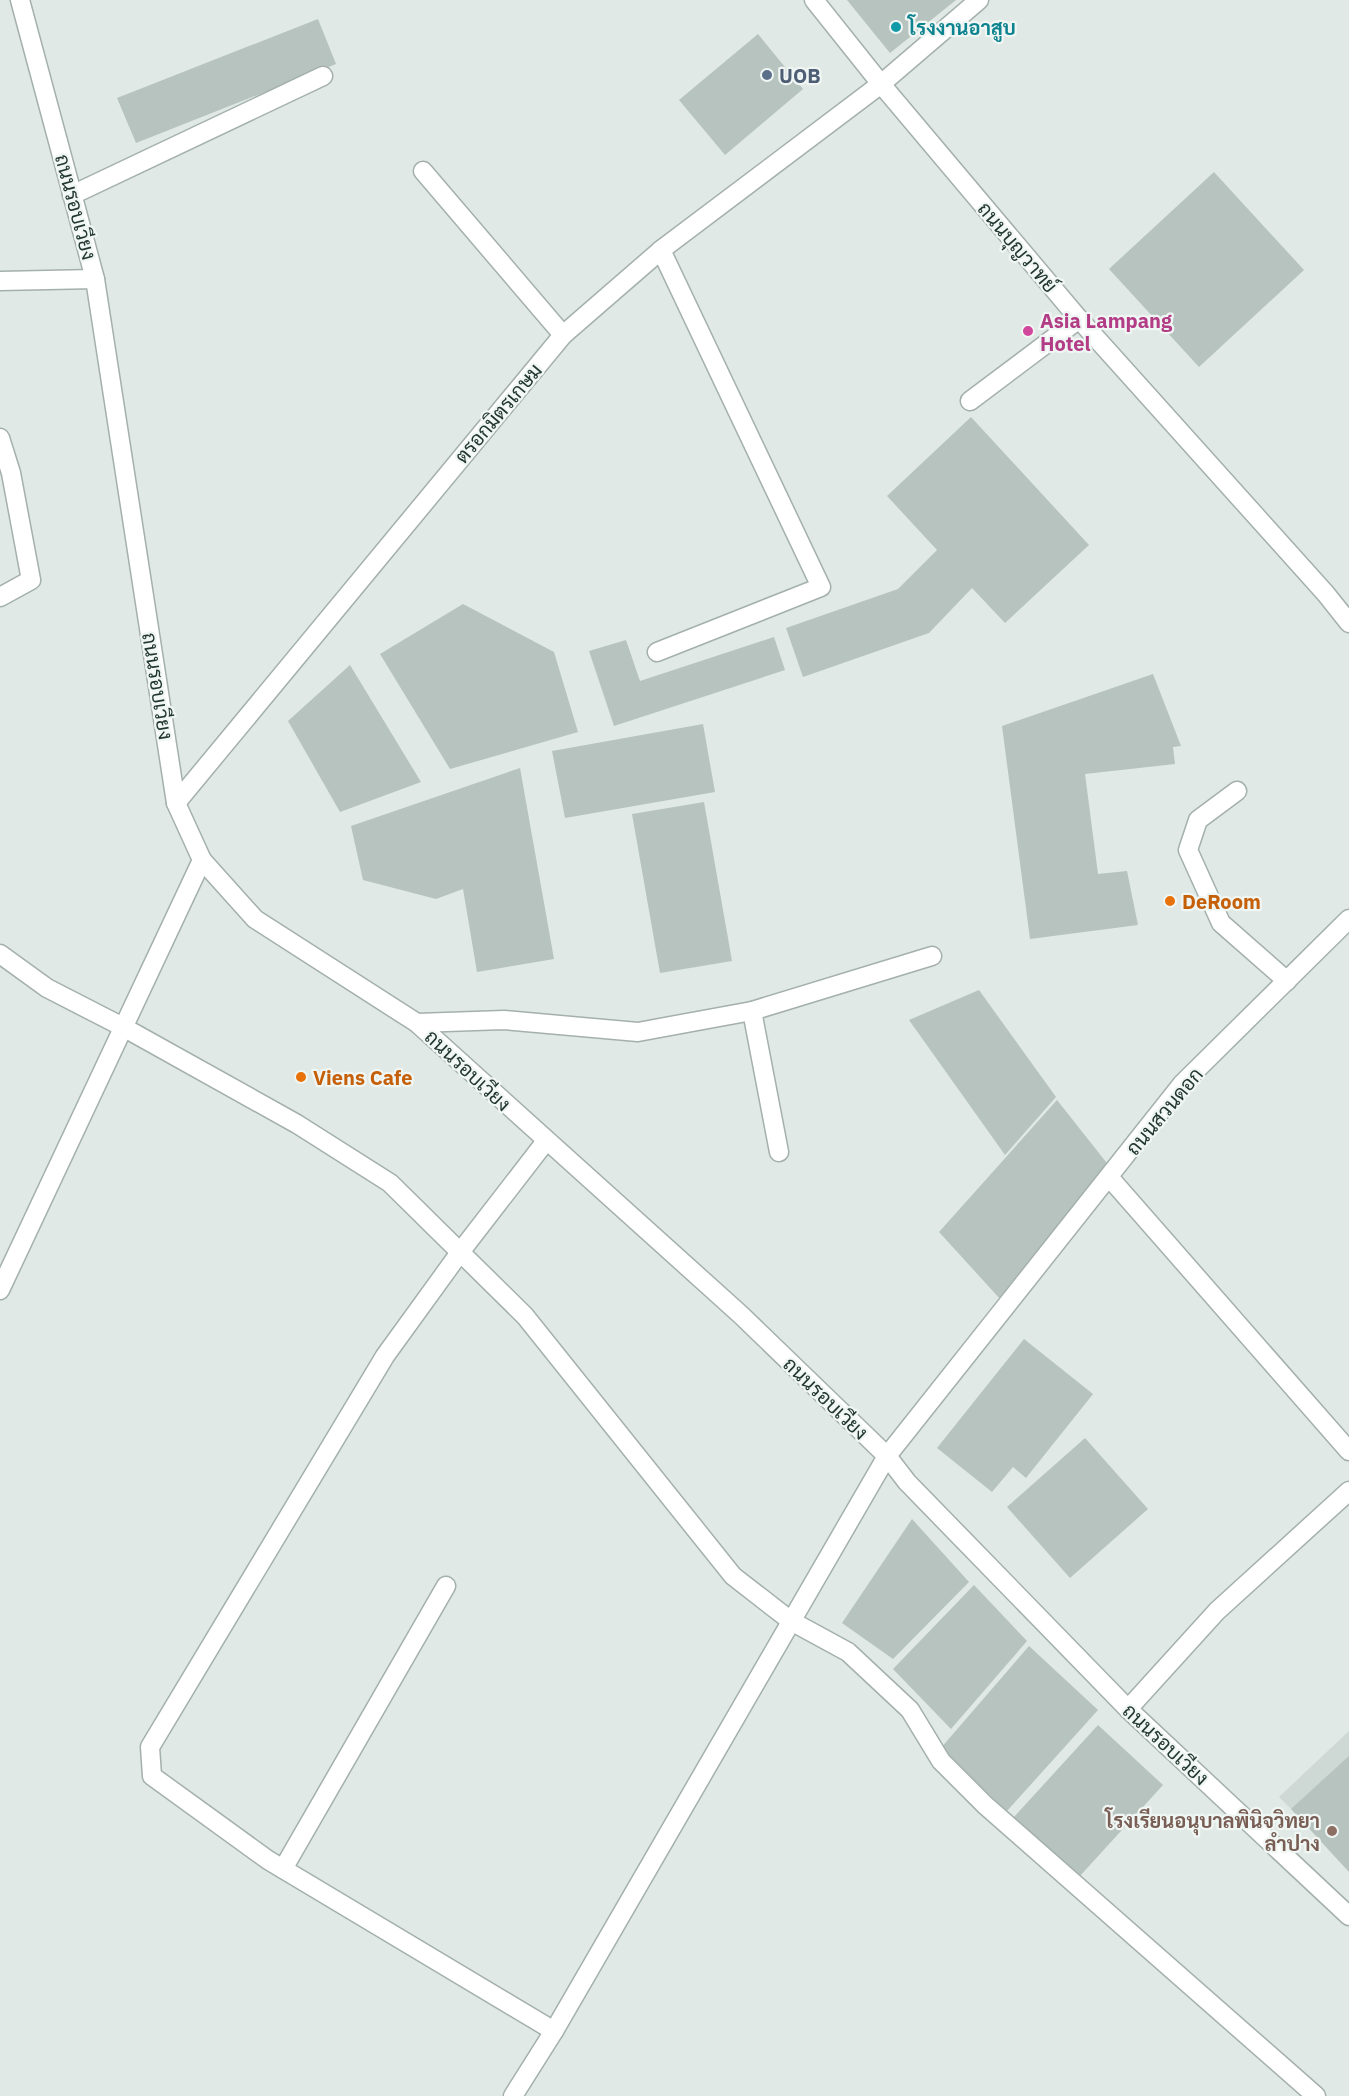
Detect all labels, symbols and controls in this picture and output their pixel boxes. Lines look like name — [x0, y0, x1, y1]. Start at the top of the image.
place label: โรงงานอาสูบ — [907, 14, 1016, 42]
marker: โรงงานอาสูบ — [889, 20, 903, 34]
place label: UOB — [779, 62, 821, 89]
marker: UOB — [760, 68, 774, 82]
street label: ถนนรอบเวียง — [49, 151, 103, 263]
street label: ถนนบุญวาทย์ — [971, 196, 1064, 299]
place label: Asia Lampang Hotel — [1040, 307, 1173, 357]
marker: Asia Lampang Hotel — [1021, 324, 1035, 338]
street label: ตรอกมิตรเกษม — [448, 357, 548, 469]
street label: ถนนรอบเวียง — [136, 630, 180, 742]
place label: DeRoom — [1182, 888, 1261, 915]
marker: DeRoom — [1163, 894, 1177, 908]
street label: ถนนรอบเวียง — [419, 1023, 517, 1117]
street label: ถนนสวนดอก — [1119, 1061, 1209, 1161]
place label: Viens Cafe — [313, 1064, 412, 1091]
marker: Viens Cafe — [294, 1070, 308, 1084]
street label: ถนนรอบเวียง — [778, 1351, 874, 1445]
street label: ถนนรอบเวียง — [1117, 1697, 1215, 1791]
place label: โรงเรียนอนุบาลพินิจวิทยา ลำปาง — [1104, 1807, 1320, 1857]
marker: โรงเรียนอนุบาลพินิจวิทยา ลำปาง — [1325, 1824, 1339, 1838]

